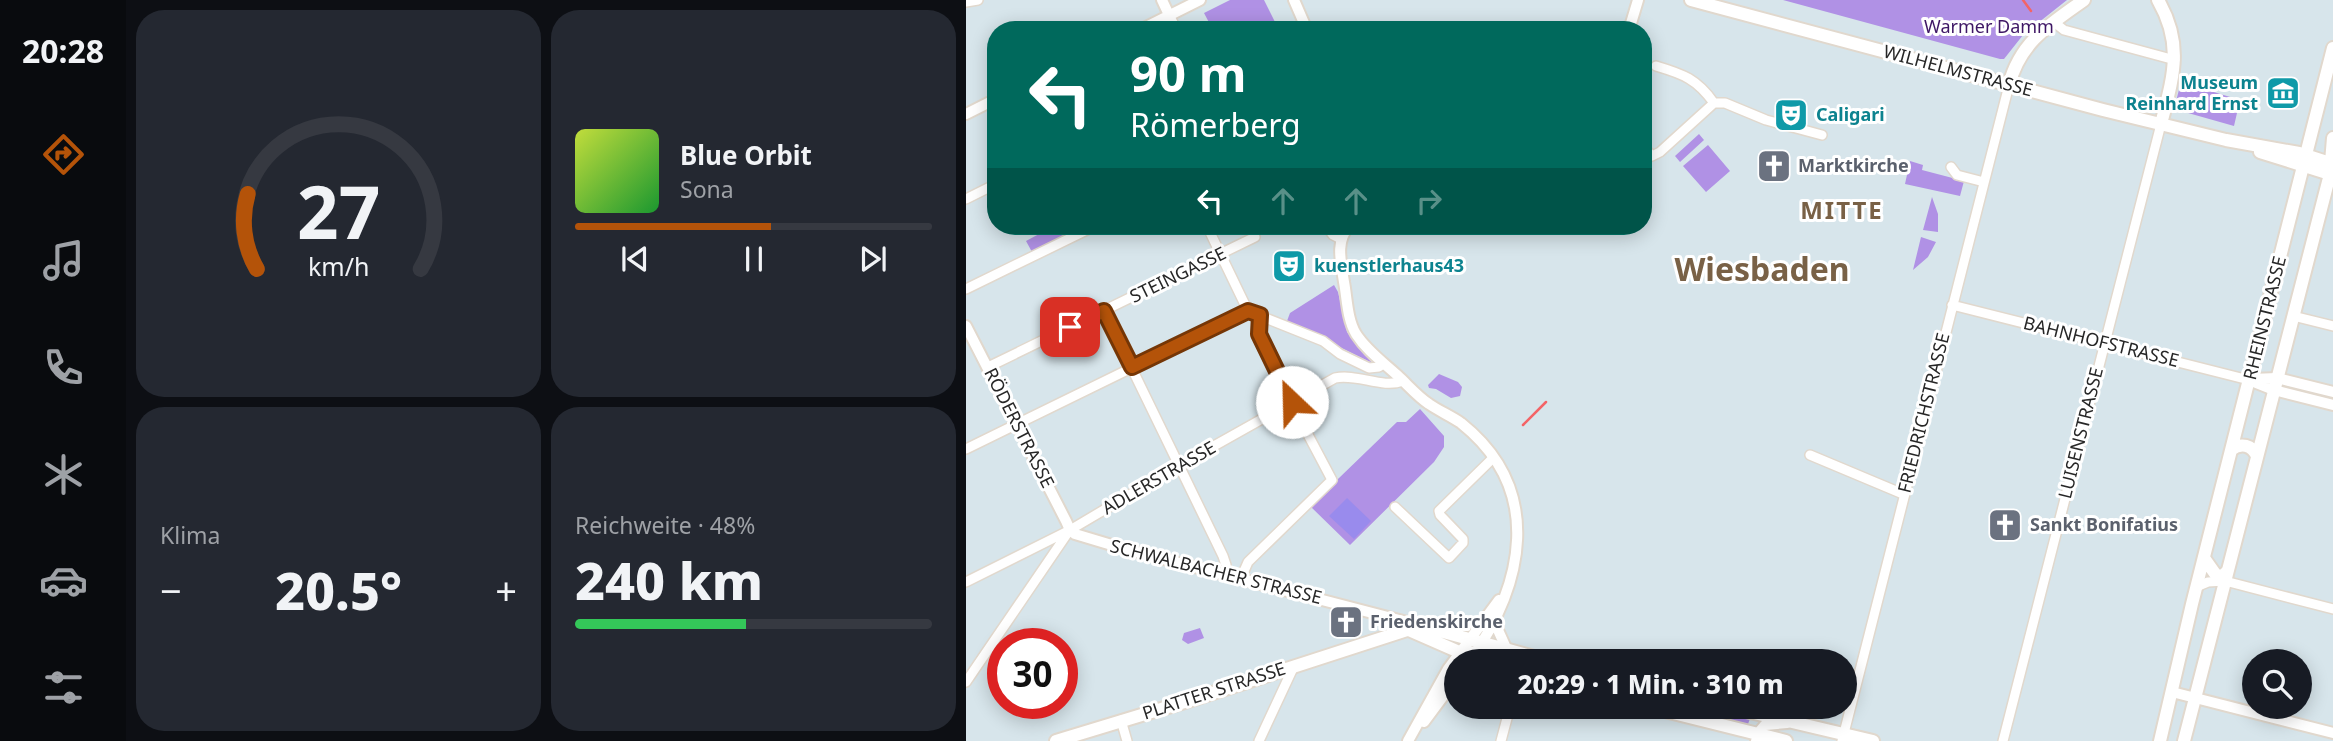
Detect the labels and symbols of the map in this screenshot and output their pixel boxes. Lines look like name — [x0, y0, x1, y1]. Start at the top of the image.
park label: Warmer Damm — [1924, 14, 2054, 38]
street label: WILHELMSTRASSE — [1881, 39, 2036, 102]
place label: Museum Reinhard Ernst — [2125, 70, 2258, 115]
museum icon: Museum Reinhard Ernst — [2264, 74, 2302, 112]
theatre icon: Caligari — [1772, 96, 1810, 134]
place label: Caligari — [1816, 102, 1885, 126]
church icon: Marktkirche — [1755, 147, 1793, 185]
place label: Marktkirche — [1798, 153, 1909, 177]
district label: MITTE — [1800, 193, 1884, 226]
street label: STEINGASSE — [1126, 241, 1230, 308]
theatre icon: kuenstlerhaus43 — [1270, 247, 1308, 285]
district label: Wiesbaden — [1674, 247, 1850, 290]
place label: kuenstlerhaus43 — [1314, 253, 1464, 277]
street label: RHEINSTRASSE — [2237, 253, 2291, 382]
pin — [1040, 297, 1100, 357]
street label: BAHNHOFSTRASSE — [2021, 310, 2181, 372]
street label: FRIEDRICHSTRASSE — [1892, 330, 1955, 495]
street label: RÖDERSTRASSE — [979, 363, 1061, 492]
position arrow — [1255, 365, 1329, 439]
street label: LUISENSTRASSE — [2052, 365, 2108, 501]
street label: ADLERSTRASSE — [1097, 435, 1220, 519]
church icon: Sankt Bonifatius — [1986, 506, 2024, 544]
place label: Sankt Bonifatius — [2030, 512, 2178, 536]
street label: SCHWALBACHER STRASSE — [1108, 533, 1325, 609]
church icon: Friedenskirche — [1327, 603, 1365, 641]
place label: Friedenskirche — [1370, 609, 1503, 633]
speed limit sign: 30 — [987, 628, 1078, 719]
street label: PLATTER STRASSE — [1139, 656, 1288, 725]

